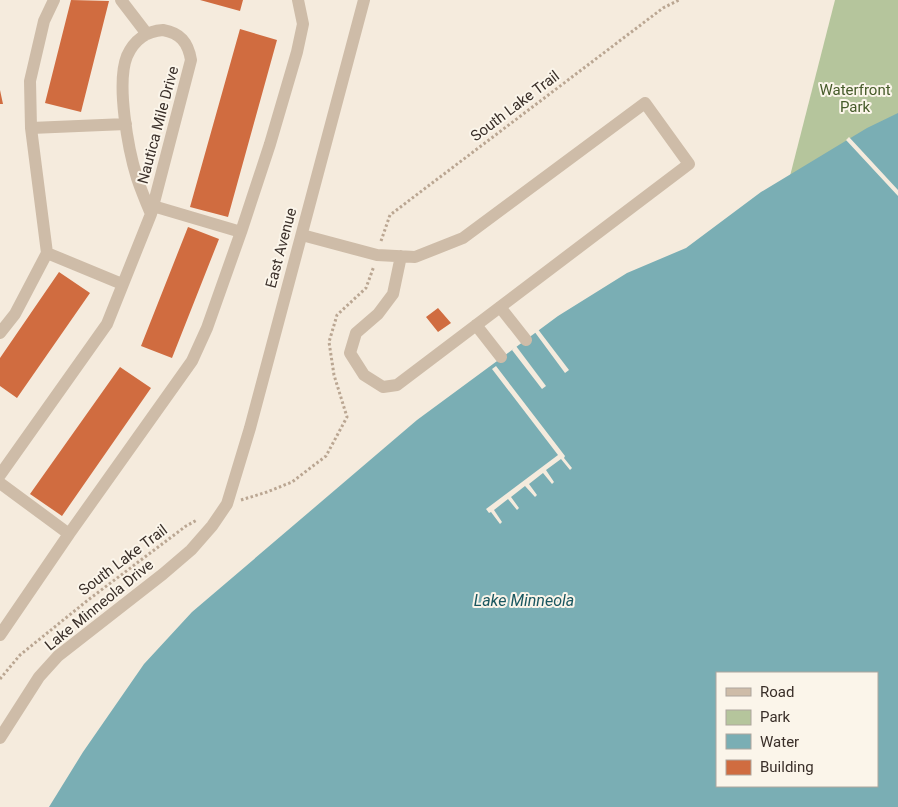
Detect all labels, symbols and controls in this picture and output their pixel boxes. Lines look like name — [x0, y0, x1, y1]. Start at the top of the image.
street label: Nautica Mile Drive — [134, 64, 182, 186]
street label: South Lake Trail — [467, 67, 563, 145]
park label: Waterfront Park — [819, 81, 891, 116]
street label: East Avenue — [262, 206, 300, 290]
street label: South Lake Trail — [75, 521, 171, 599]
street label: Lake Minneola Drive — [41, 556, 157, 654]
water label: Lake Minneola — [474, 591, 574, 610]
legend — [716, 672, 878, 787]
text: Road — [760, 683, 794, 701]
text: Park — [760, 708, 791, 726]
text: Water — [760, 733, 799, 751]
text: Building — [760, 758, 814, 776]

